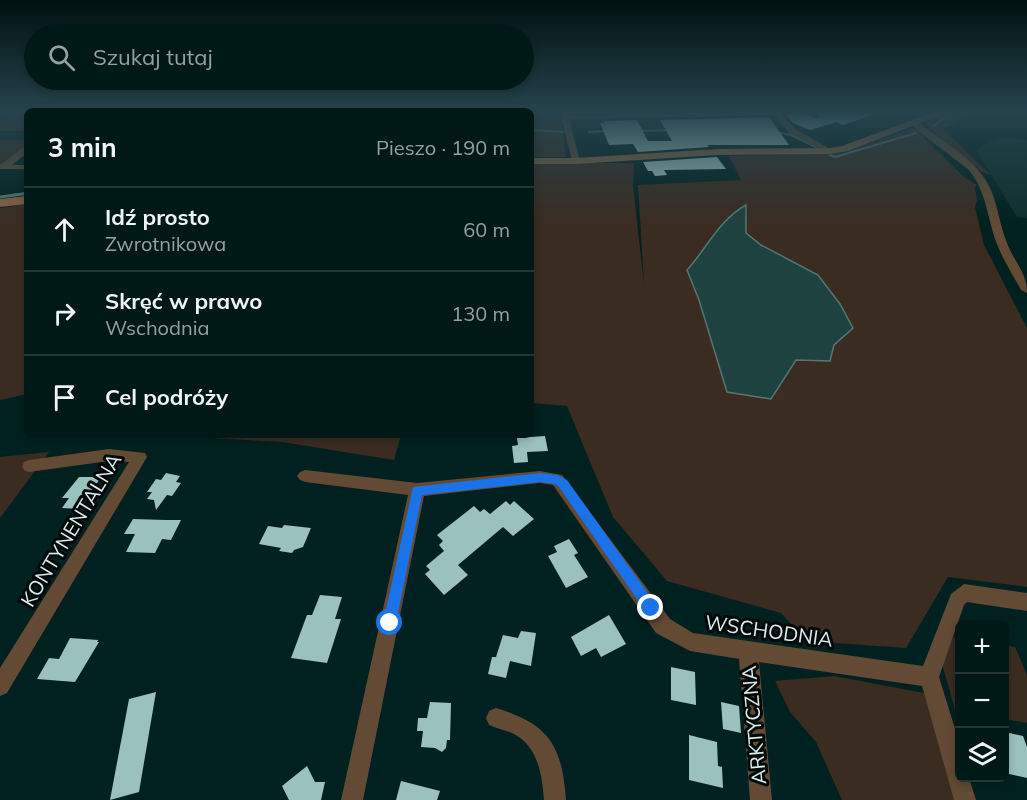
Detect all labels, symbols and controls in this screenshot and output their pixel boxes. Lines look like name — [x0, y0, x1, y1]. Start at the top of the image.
search box — [24, 24, 534, 90]
icon: search — [45, 41, 78, 74]
text: Szukaj tutaj — [93, 43, 213, 71]
text: 3 min — [48, 131, 117, 164]
text: Pieszo · 190 m — [376, 135, 510, 160]
text: Idź prosto — [105, 203, 210, 231]
icon: ahead — [48, 213, 81, 246]
text: 60 m — [463, 217, 510, 242]
text: Zwrotnikowa — [105, 231, 226, 256]
text: Skręć w prawo — [105, 287, 262, 315]
icon: right — [48, 297, 81, 330]
text: 130 m — [451, 301, 510, 326]
text: Wschodnia — [105, 315, 210, 340]
icon: arrive — [48, 381, 81, 414]
text: Cel podróży — [105, 383, 228, 411]
street label: KONTYNENTALNA — [15, 448, 126, 611]
route end — [637, 594, 663, 620]
route start — [376, 609, 402, 635]
street label: WSCHODNIA — [704, 609, 835, 652]
map controls — [955, 620, 1009, 782]
button: + — [955, 620, 1009, 674]
street label: ARKTYCZNA — [736, 664, 771, 786]
button: − — [955, 674, 1009, 728]
button: layers — [955, 728, 1009, 782]

